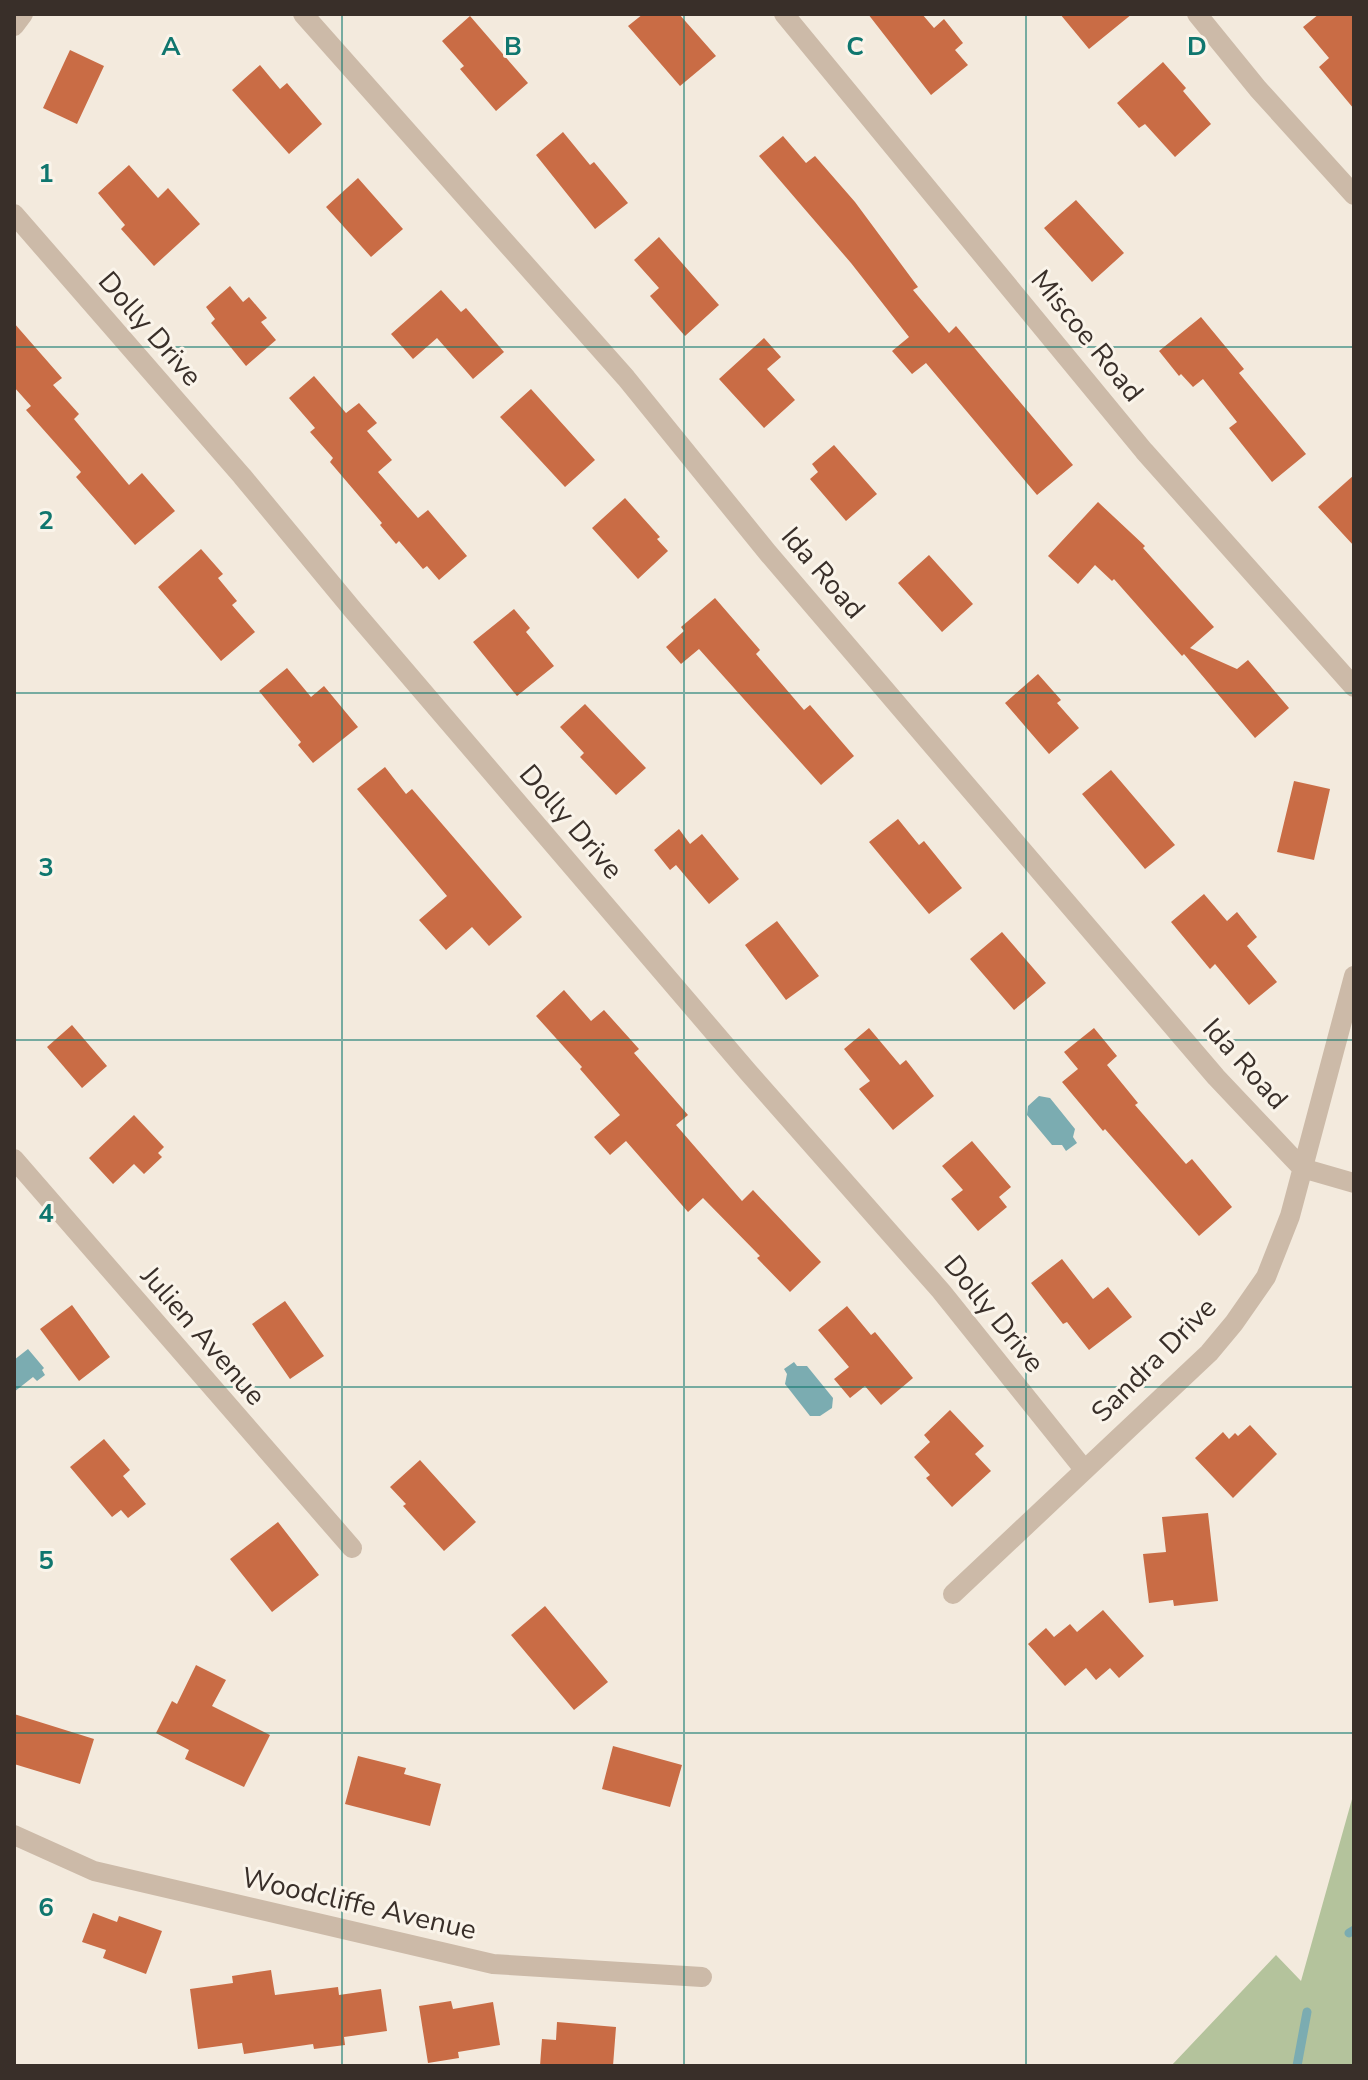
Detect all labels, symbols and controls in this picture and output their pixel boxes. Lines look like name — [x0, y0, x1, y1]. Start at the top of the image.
text: A — [161, 29, 181, 64]
text: B — [504, 29, 522, 64]
text: C — [846, 29, 864, 64]
text: D — [1187, 29, 1207, 64]
text: 1 — [38, 156, 54, 191]
street label: Miscoe Road — [1022, 262, 1152, 410]
street label: Dolly Drive — [90, 263, 210, 395]
text: 2 — [38, 503, 54, 538]
street label: Ida Road — [772, 519, 874, 627]
street label: Dolly Drive — [511, 756, 631, 888]
text: 3 — [38, 850, 54, 885]
street label: Ida Road — [1194, 1010, 1296, 1118]
text: 4 — [38, 1196, 54, 1231]
street label: Dolly Drive — [935, 1247, 1053, 1381]
street label: Julien Avenue — [131, 1258, 274, 1414]
street label: Sandra Drive — [1083, 1289, 1225, 1431]
text: 5 — [38, 1543, 54, 1578]
street label: Woodcliffe Avenue — [238, 1859, 480, 1949]
text: 6 — [38, 1890, 54, 1925]

